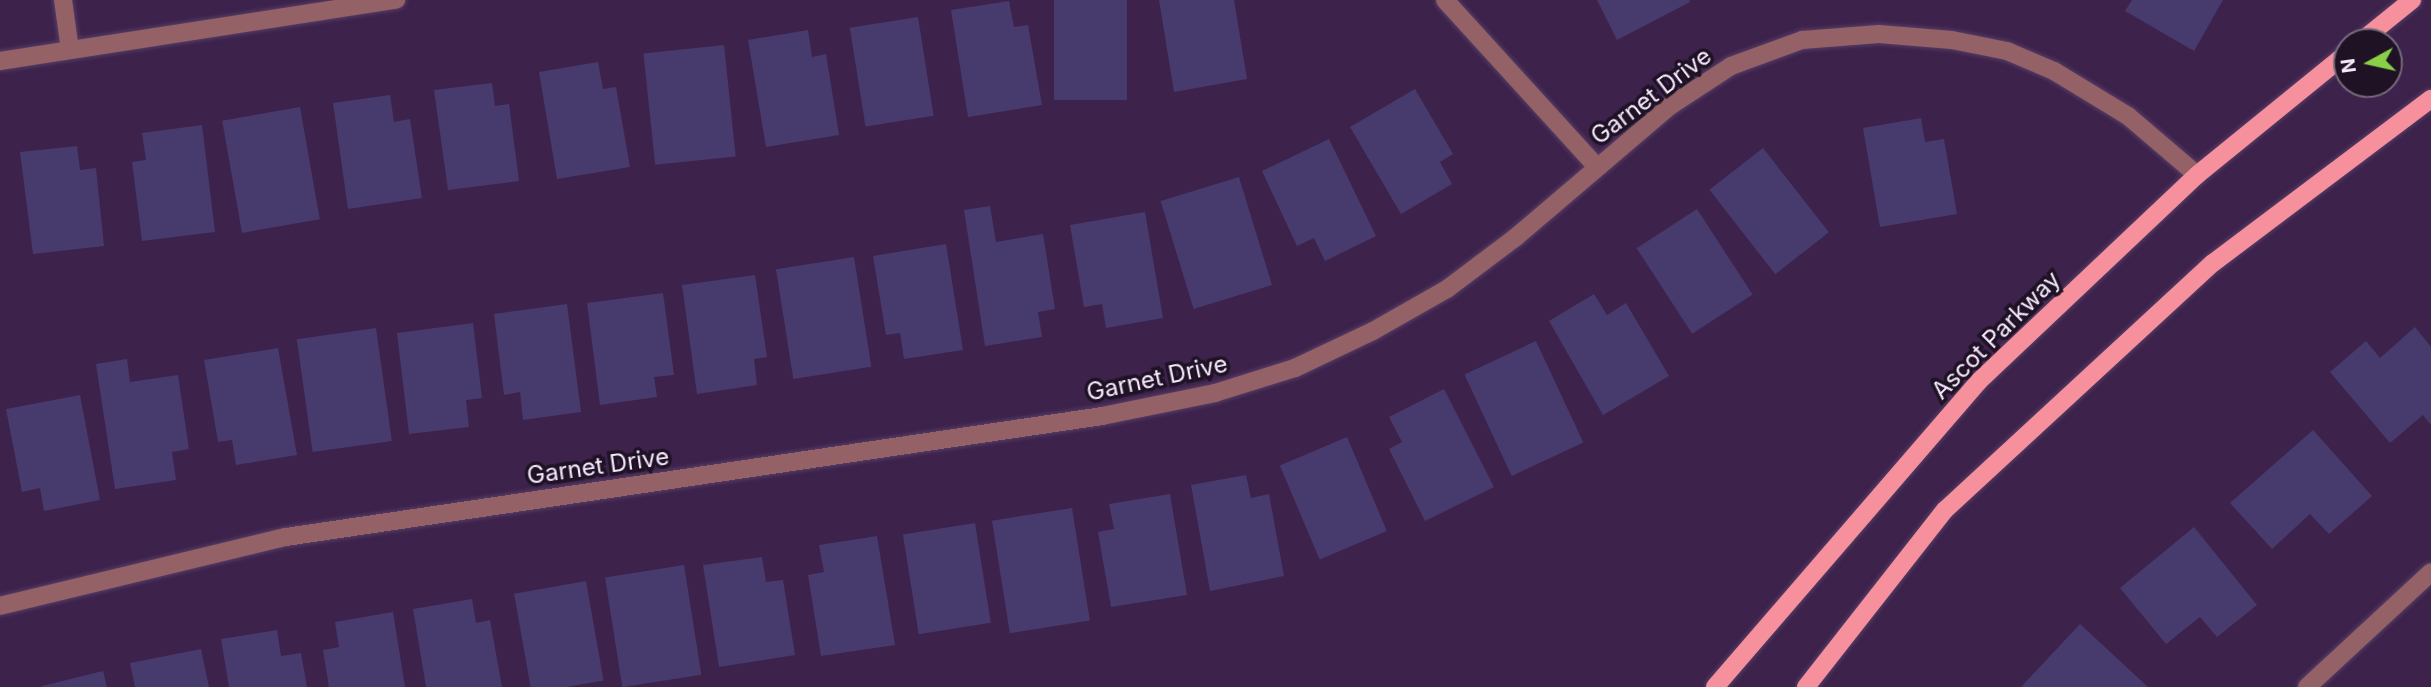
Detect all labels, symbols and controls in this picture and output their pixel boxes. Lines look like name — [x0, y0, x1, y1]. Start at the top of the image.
north arrow — [2333, 28, 2403, 98]
street label: Garnet Drive — [1585, 41, 1717, 151]
text: N — [2336, 57, 2361, 74]
street label: Ascot Parkway — [1926, 265, 2066, 405]
street label: Garnet Drive — [1084, 349, 1230, 407]
street label: Garnet Drive — [525, 442, 671, 490]

